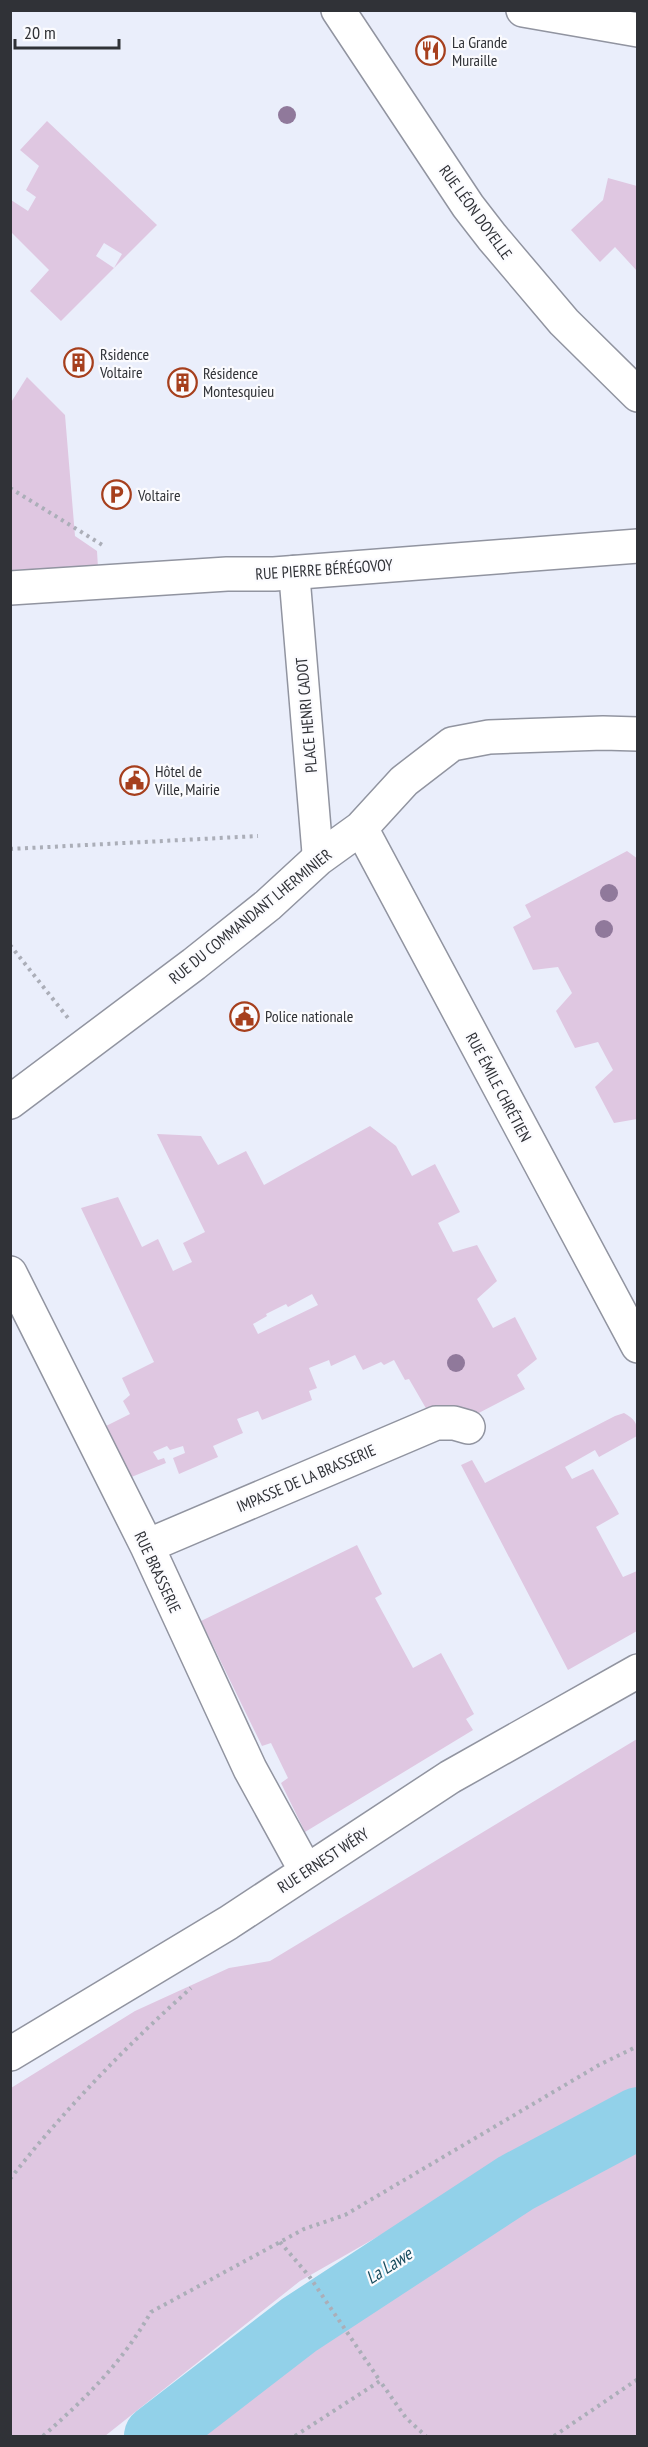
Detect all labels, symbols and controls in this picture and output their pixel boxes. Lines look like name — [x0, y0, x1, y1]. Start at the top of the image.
scale bar — [15, 12, 118, 50]
text: 20 m — [24, 21, 56, 44]
place label: La Grande Muraille — [452, 32, 507, 70]
restaurant icon: La Grande Muraille — [415, 35, 447, 67]
street label: RUE LÉON DOYELLE — [435, 161, 517, 263]
place label: Rsidence Voltaire — [99, 344, 149, 382]
building icon: Rsidence Voltaire — [63, 347, 95, 379]
place label: Résidence Montesquieu — [203, 363, 274, 401]
building icon: Résidence Montesquieu — [166, 366, 198, 398]
parking icon: Voltaire — [101, 479, 133, 511]
place label: Voltaire — [137, 485, 181, 505]
street label: RUE PIERRE BÉRÉGOVOY — [255, 554, 394, 584]
street label: PLACE HENRI CADOT — [291, 656, 321, 774]
place label: Hôtel de Ville, Mairie — [154, 761, 220, 799]
public building icon: Hôtel de Ville, Mairie — [118, 764, 150, 796]
street label: RUE DU COMMANDANT LHERMINIER — [165, 844, 336, 988]
public building icon: Police nationale — [228, 1000, 260, 1032]
place label: Police nationale — [265, 1006, 353, 1026]
street label: RUE ÉMILE CHRÉTIEN — [462, 1029, 536, 1145]
street label: IMPASSE DE LA BRASSERIE — [234, 1440, 379, 1516]
street label: RUE BRASSERIE — [130, 1528, 186, 1616]
street label: RUE ERNEST WÉRY — [274, 1823, 373, 1897]
water label: La Lawe — [361, 2241, 417, 2289]

